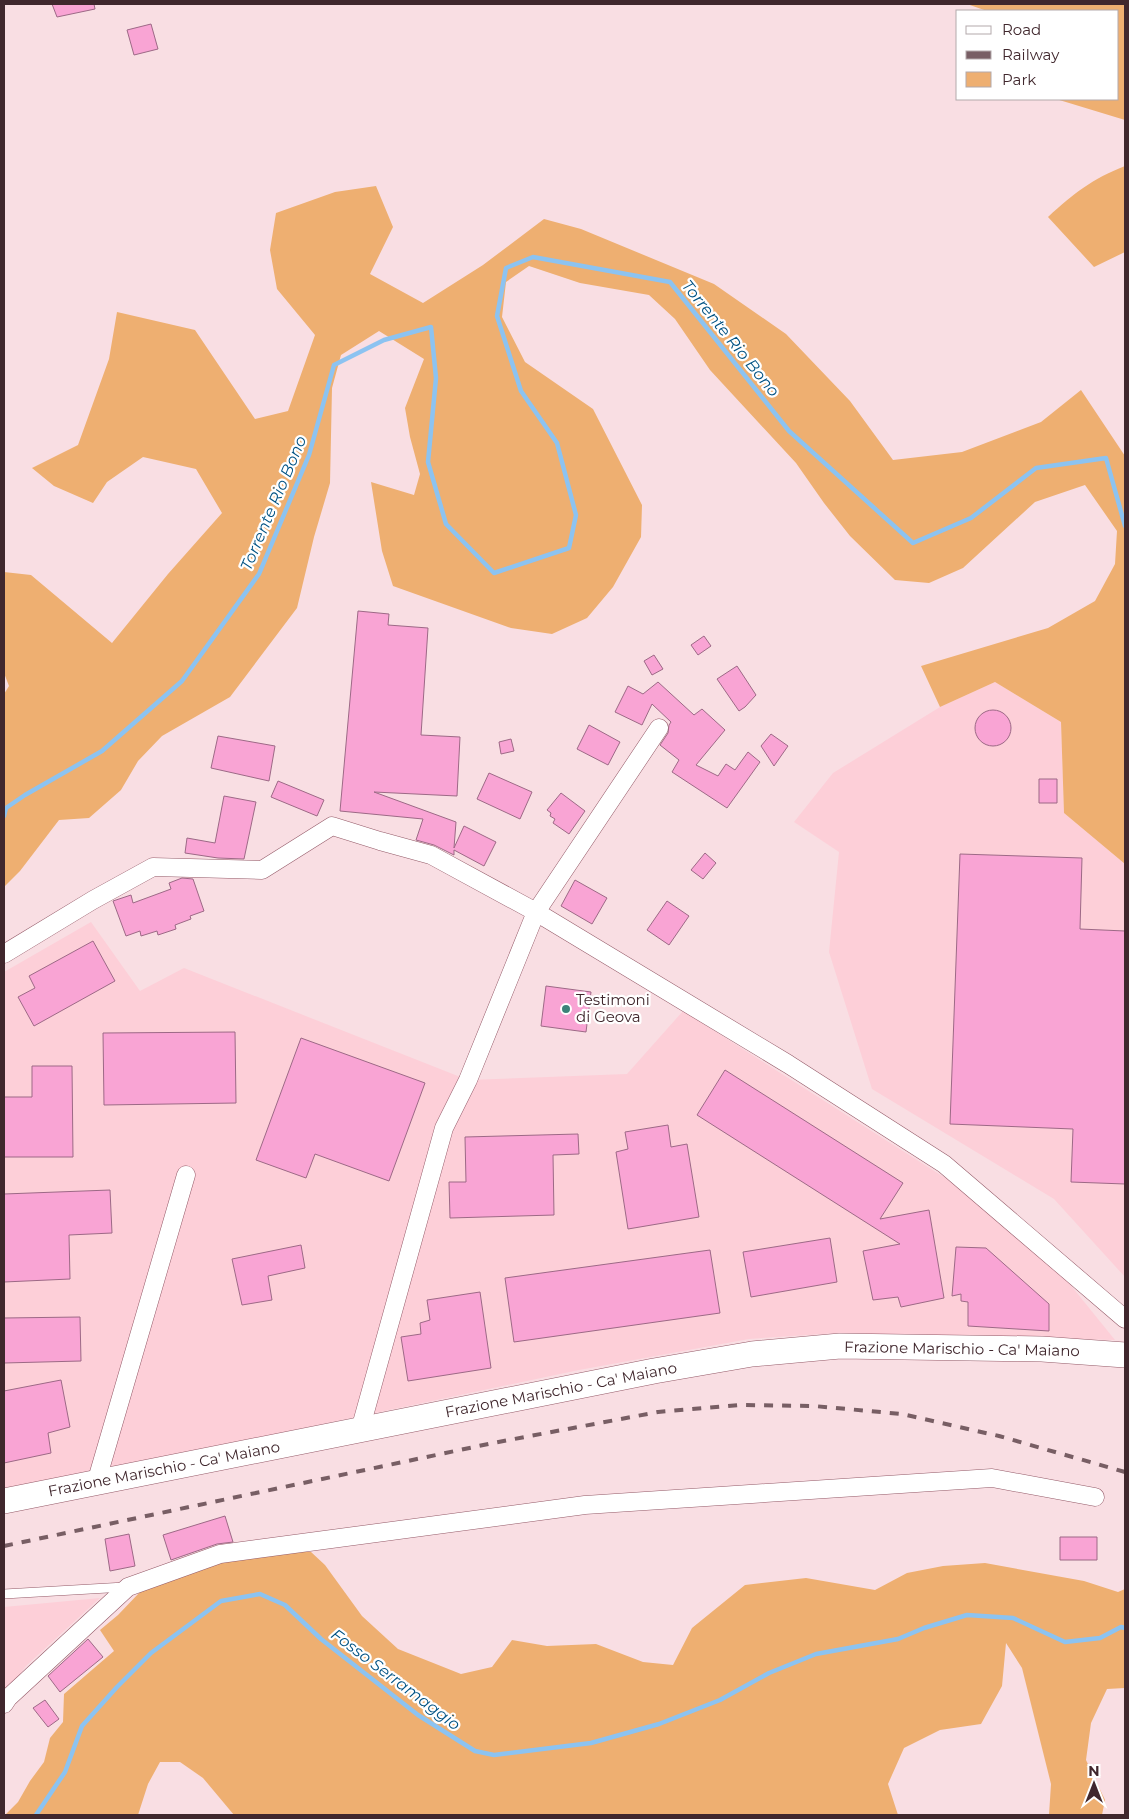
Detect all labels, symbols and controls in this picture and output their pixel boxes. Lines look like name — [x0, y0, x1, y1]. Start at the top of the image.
legend — [956, 10, 1119, 100]
text: Road — [1002, 20, 1041, 39]
text: Railway — [1002, 45, 1060, 64]
text: Park — [1002, 70, 1036, 89]
water label: Torrente Rio Bono — [678, 276, 783, 400]
water label: Torrente Rio Bono — [236, 433, 310, 573]
place label: Testimoni di Geova — [576, 990, 650, 1026]
marker: Testimoni di Geova — [560, 1003, 572, 1015]
street label: Frazione Marischio - Ca' Maiano — [844, 1337, 1080, 1360]
street label: Frazione Marischio - Ca' Maiano — [443, 1358, 678, 1421]
street label: Frazione Marischio - Ca' Maiano — [46, 1437, 281, 1500]
water label: Fosso Serramaggio — [327, 1625, 464, 1734]
north arrow — [1069, 1759, 1119, 1809]
text: N — [1088, 1762, 1100, 1780]

